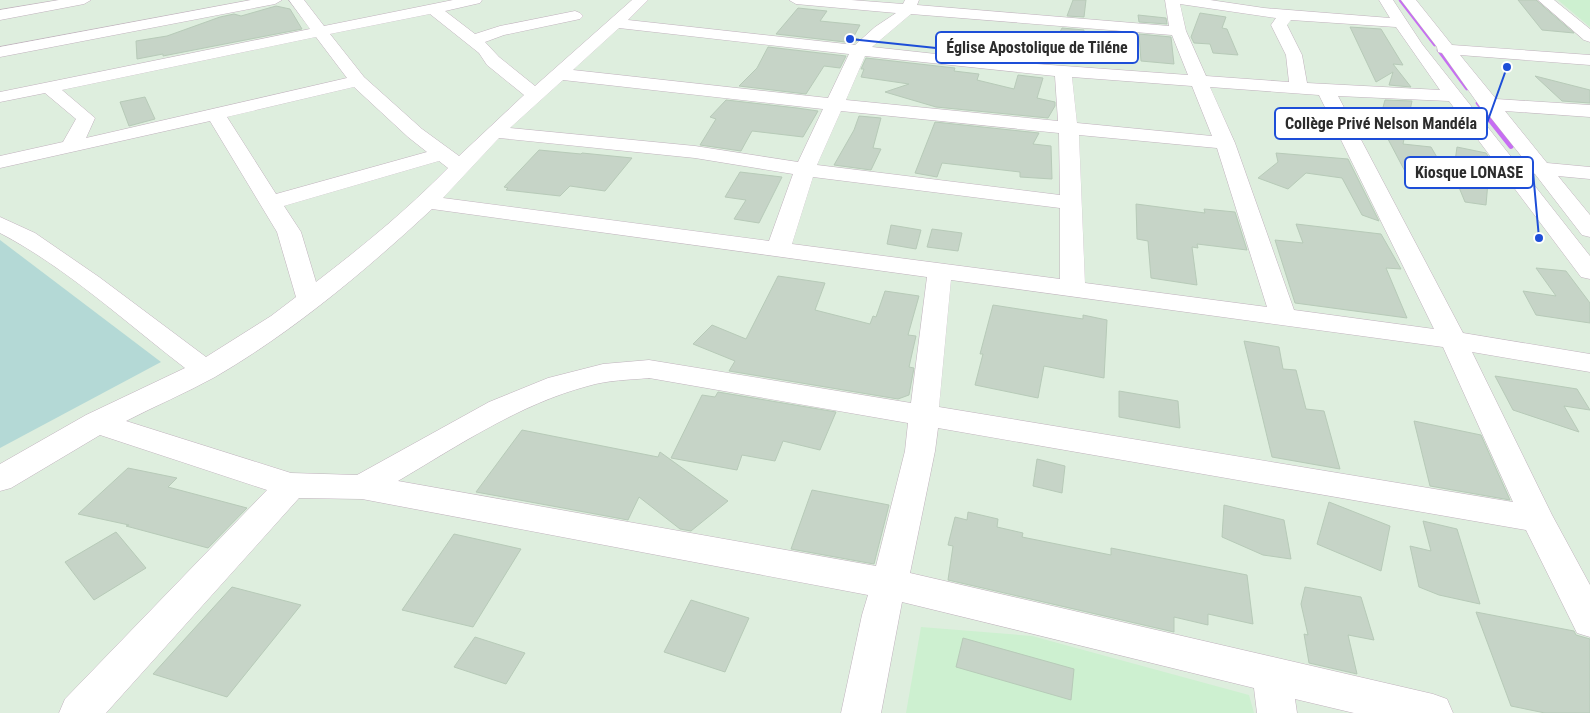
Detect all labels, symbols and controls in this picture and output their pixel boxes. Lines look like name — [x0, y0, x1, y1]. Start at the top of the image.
callout: Église Apostolique de Tiléne — [936, 32, 1138, 63]
text: Église Apostolique de Tiléne — [946, 38, 1128, 57]
callout: Collège Privé Nelson Mandéla — [1275, 108, 1487, 139]
text: Collège Privé Nelson Mandéla — [1285, 114, 1477, 133]
callout: Kiosque LONASE — [1405, 157, 1533, 188]
text: Kiosque LONASE — [1415, 163, 1523, 182]

